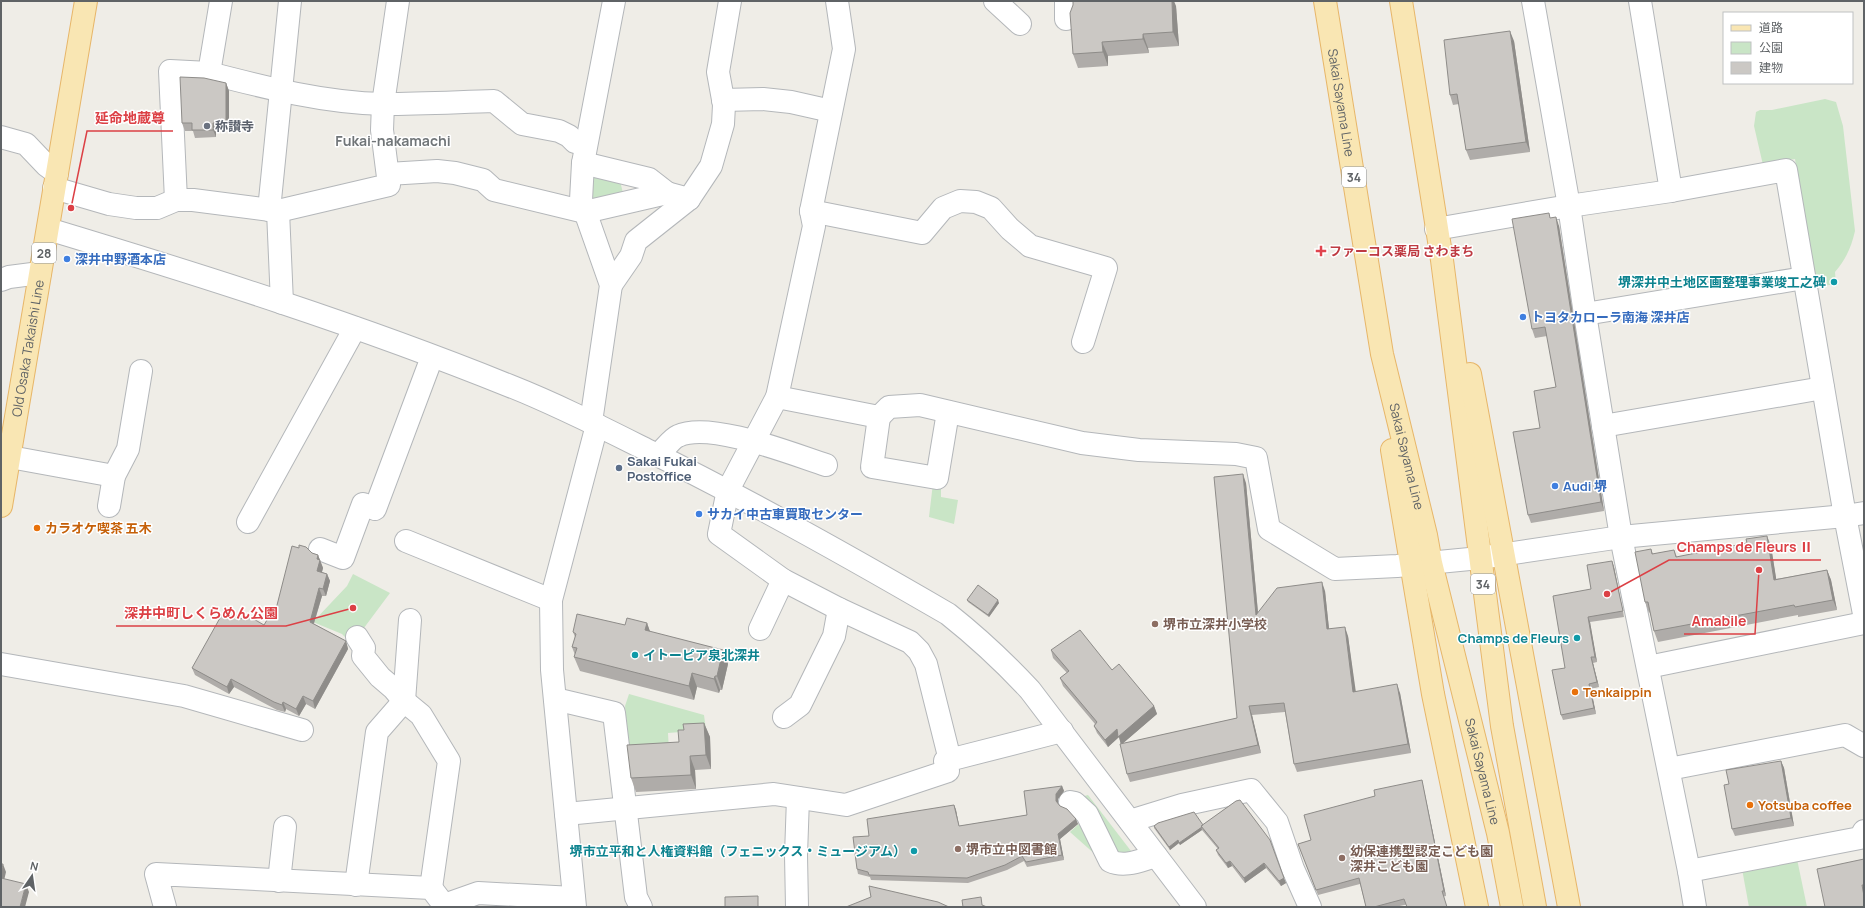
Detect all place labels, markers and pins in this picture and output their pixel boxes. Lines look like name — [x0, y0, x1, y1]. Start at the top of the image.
callout: 延命地蔵尊 — [87, 105, 173, 131]
place label: 称讃寺 — [215, 117, 254, 135]
marker: 称讃寺 — [202, 121, 212, 131]
place label: ファーコス薬局 さわまち — [1329, 242, 1475, 260]
marker: ファーコス薬局 さわまち — [1316, 246, 1326, 256]
place label: 深井中野酒本店 — [75, 250, 166, 268]
marker: 深井中野酒本店 — [62, 254, 72, 264]
place label: 堺深井中土地区画整理事業竣工之碑 — [1618, 273, 1826, 291]
marker: 堺深井中土地区画整理事業竣工之碑 — [1829, 277, 1839, 287]
place label: トヨタカローラ南海 深井店 — [1531, 308, 1690, 326]
marker: トヨタカローラ南海 深井店 — [1518, 312, 1528, 322]
place label: Sakai Fukai Postoffice — [627, 452, 697, 485]
marker: Sakai Fukai Postoffice — [614, 463, 624, 473]
place label: Audi 堺 — [1563, 477, 1607, 495]
marker: Audi 堺 — [1550, 481, 1560, 491]
place label: サカイ中古車買取センター — [707, 505, 863, 523]
marker: サカイ中古車買取センター — [694, 509, 704, 519]
place label: カラオケ喫茶 五木 — [45, 519, 153, 537]
marker: カラオケ喫茶 五木 — [32, 523, 42, 533]
callout: Champs de Fleurs Ⅱ — [1669, 534, 1821, 560]
callout: 深井中町しくらめん公園 — [116, 600, 286, 626]
callout: Amabile — [1684, 608, 1755, 634]
place label: 堺市立深井小学校 — [1163, 615, 1267, 633]
marker: 堺市立深井小学校 — [1150, 619, 1160, 629]
place label: Champs de Fleurs — [1458, 629, 1569, 647]
marker: Champs de Fleurs — [1572, 633, 1582, 643]
place label: イトーピア泉北深井 — [643, 646, 760, 664]
marker: イトーピア泉北深井 — [630, 650, 640, 660]
place label: Tenkaippin — [1583, 683, 1652, 701]
marker: Tenkaippin — [1570, 687, 1580, 697]
place label: Yotsuba coffee — [1758, 796, 1852, 814]
marker: Yotsuba coffee — [1745, 800, 1755, 810]
place label: 堺市立中図書館 — [966, 840, 1057, 858]
place label: 堺市立平和と人権資料館（フェニックス・ミュージアム） — [570, 842, 906, 860]
place label: 幼保連携型認定こども園 深井こども園 — [1350, 842, 1493, 875]
marker: 堺市立中図書館 — [953, 844, 963, 854]
marker: 堺市立平和と人権資料館（フェニックス・ミュージアム） — [909, 846, 919, 856]
marker: 幼保連携型認定こども園 深井こども園 — [1337, 853, 1347, 863]

